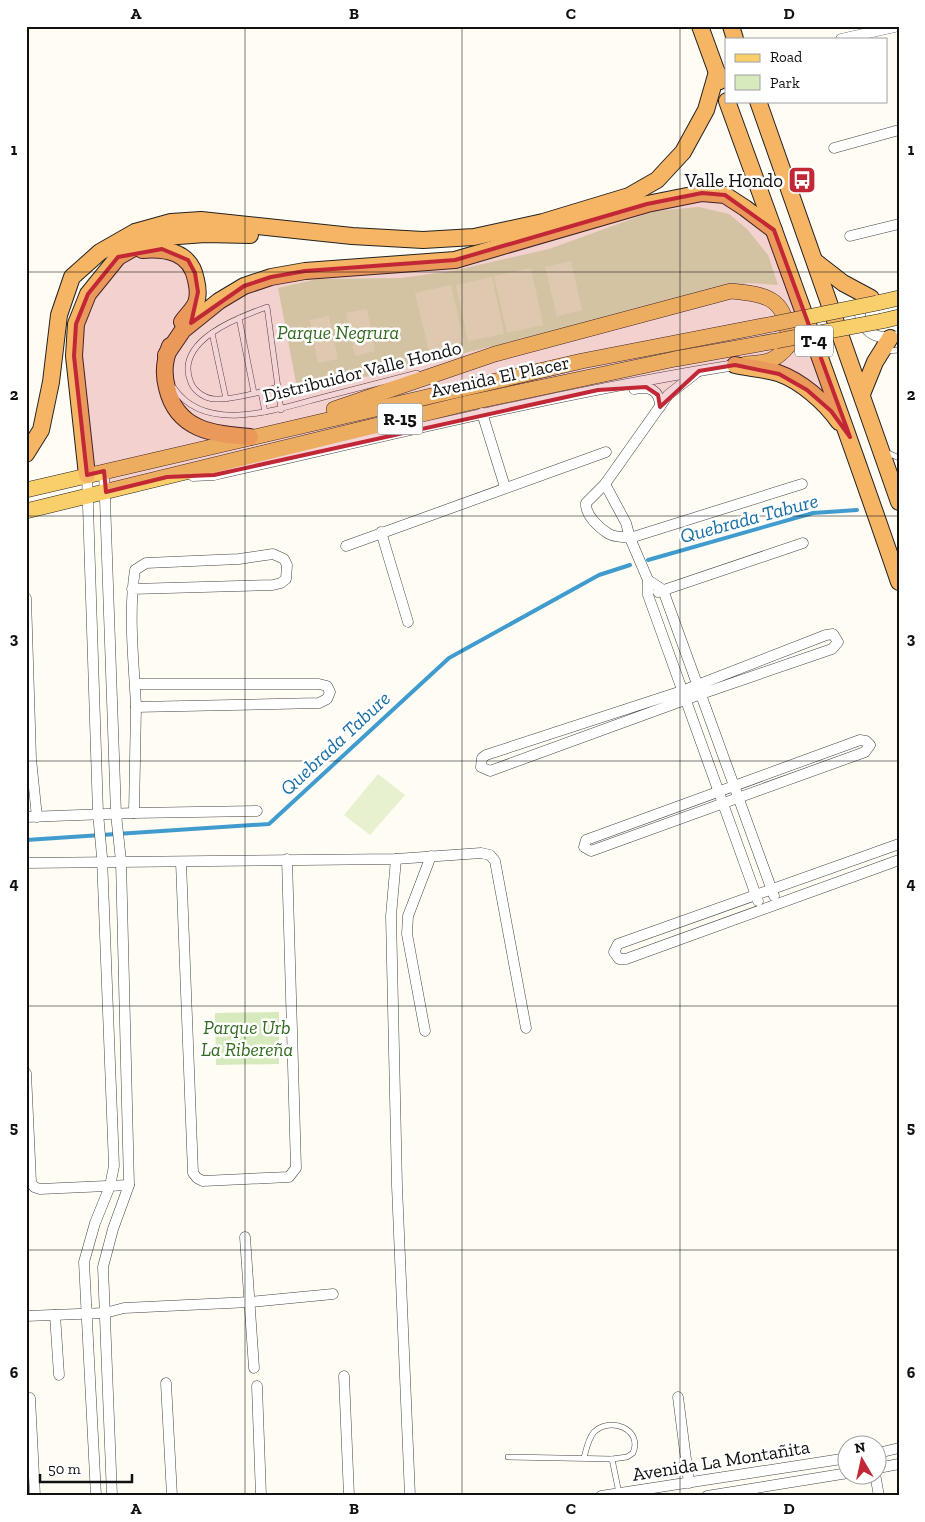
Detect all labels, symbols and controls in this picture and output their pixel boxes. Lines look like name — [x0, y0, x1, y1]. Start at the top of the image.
text: A — [131, 4, 142, 23]
text: B — [349, 4, 359, 23]
text: C — [566, 4, 576, 23]
text: D — [783, 4, 795, 23]
legend — [725, 38, 888, 102]
text: Road — [770, 48, 803, 66]
text: Park — [770, 74, 800, 92]
text: 1 — [11, 140, 18, 159]
text: 1 — [908, 140, 915, 159]
bus stop icon: Valle Hondo — [787, 165, 817, 195]
place label: Valle Hondo — [684, 169, 783, 192]
park label: Parque Negrura — [277, 321, 399, 344]
road number: T-4 — [795, 326, 833, 356]
street label: Distribuidor Valle Hondo — [261, 336, 464, 407]
street label: Avenida El Placer — [429, 351, 572, 402]
text: 2 — [10, 385, 19, 404]
text: 2 — [907, 385, 916, 404]
road number: R-15 — [378, 404, 422, 434]
water label: Quebrada Tabure — [677, 488, 821, 548]
text: 3 — [10, 629, 19, 648]
text: 3 — [907, 629, 916, 648]
water label: Quebrada Tabure — [275, 686, 395, 800]
text: 4 — [9, 874, 19, 893]
text: 4 — [906, 874, 916, 893]
park label: Parque Urb La Ribereña — [201, 1016, 293, 1061]
text: 5 — [10, 1118, 18, 1137]
text: 5 — [907, 1118, 915, 1137]
text: 6 — [10, 1363, 19, 1382]
text: 6 — [907, 1363, 916, 1382]
north arrow — [838, 1434, 888, 1484]
street label: Avenida La Montañita — [631, 1435, 811, 1486]
text: N — [853, 1438, 867, 1457]
scale bar — [40, 1452, 132, 1484]
text: 50 m — [48, 1460, 81, 1478]
text: A — [131, 1499, 142, 1518]
text: B — [349, 1499, 359, 1518]
text: C — [566, 1499, 576, 1518]
text: D — [783, 1499, 795, 1518]

